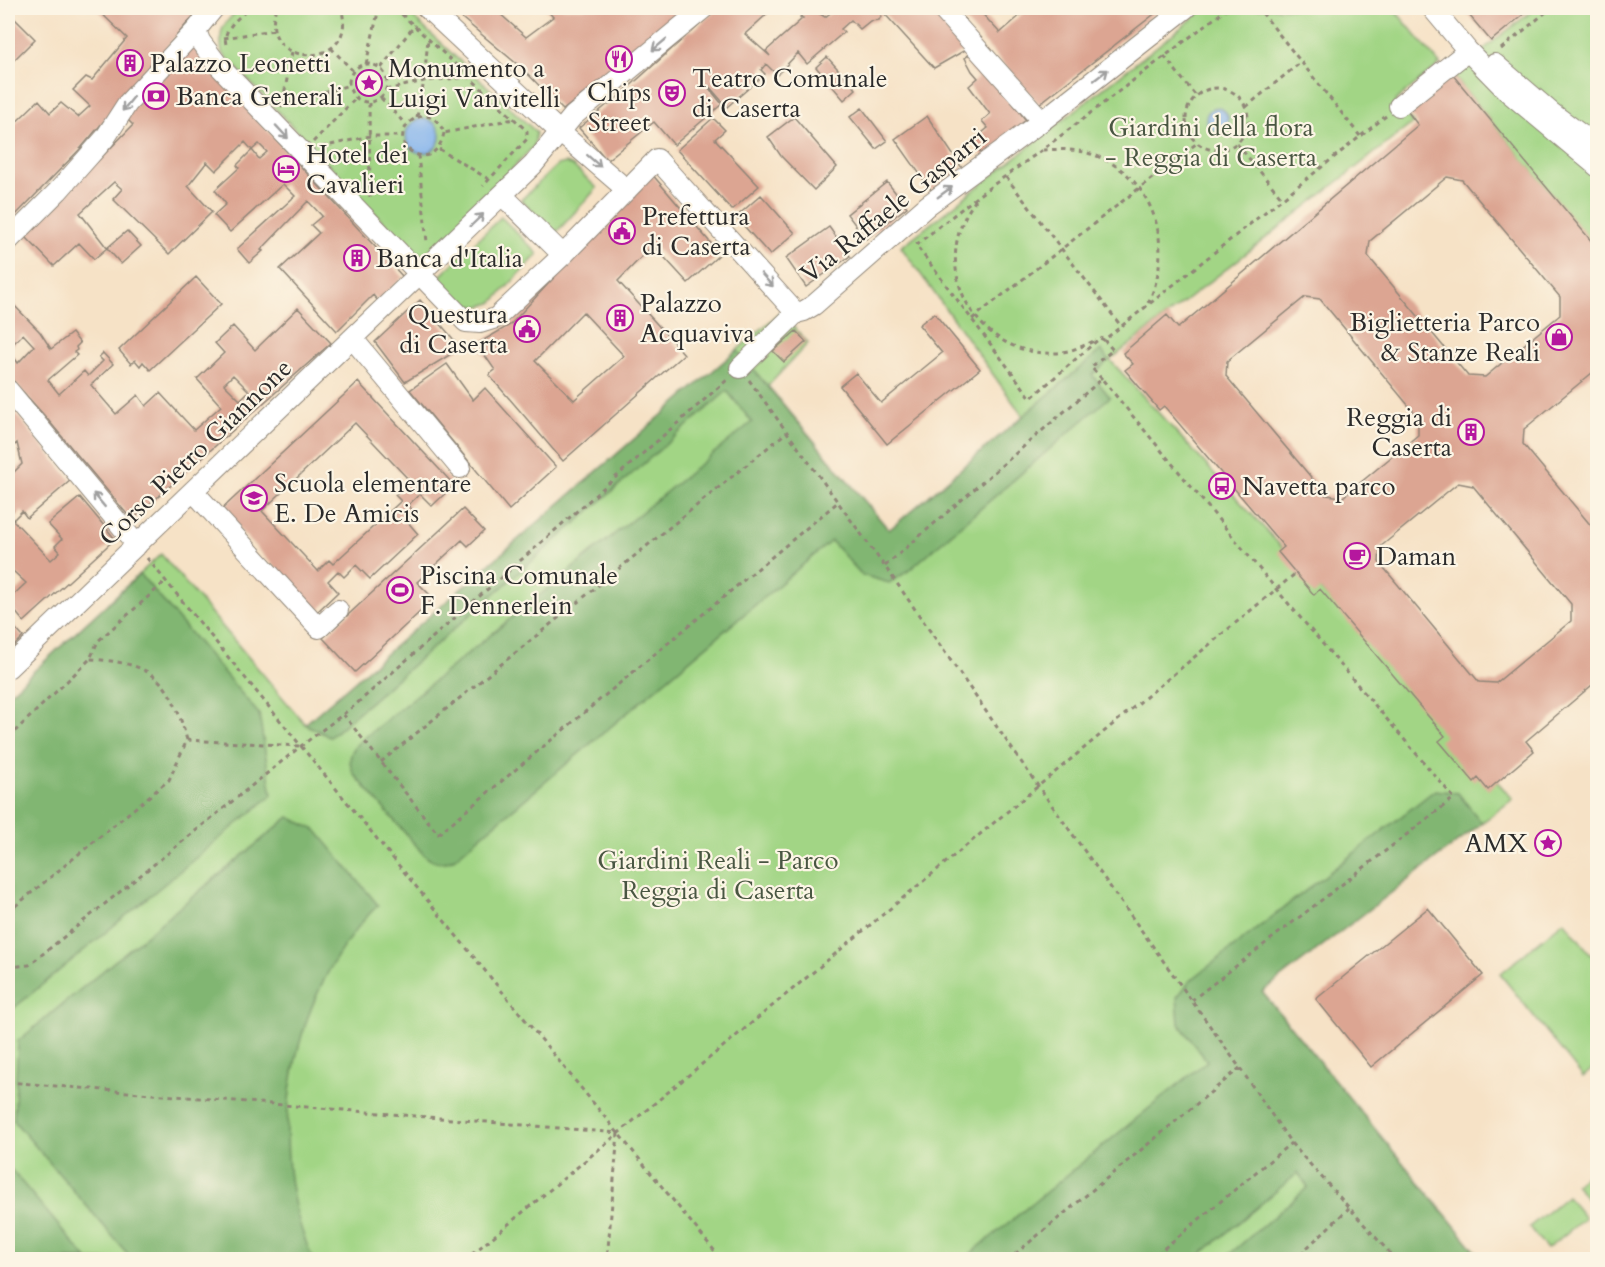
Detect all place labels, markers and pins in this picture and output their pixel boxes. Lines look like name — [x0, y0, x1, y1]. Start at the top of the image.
restaurant icon: Chips Street — [604, 44, 634, 74]
place label: Palazzo Leonetti — [150, 46, 331, 81]
building icon: Palazzo Leonetti — [115, 48, 145, 78]
place label: Monumento a Luigi Vanvitelli — [388, 51, 560, 116]
place label: Teatro Comunale di Caserta — [692, 61, 887, 126]
place icon: Monumento a Luigi Vanvitelli — [354, 68, 384, 98]
place label: Chips Street — [587, 75, 651, 140]
theatre icon: Teatro Comunale di Caserta — [657, 78, 687, 108]
place label: Banca Generali — [176, 79, 343, 114]
bank icon: Banca Generali — [141, 81, 171, 111]
place label: Hotel dei Cavalieri — [306, 137, 408, 202]
hotel icon: Hotel dei Cavalieri — [271, 154, 301, 184]
place label: Prefettura di Caserta — [642, 199, 751, 264]
public building icon: Prefettura di Caserta — [607, 216, 637, 246]
place label: Banca d'Italia — [376, 241, 523, 276]
building icon: Banca d'Italia — [342, 243, 372, 273]
place label: Palazzo Acquaviva — [640, 286, 755, 351]
place label: Questura di Caserta — [399, 297, 508, 362]
building icon: Palazzo Acquaviva — [605, 303, 635, 333]
place label: Biglietteria Parco & Stanze Reali — [1349, 305, 1540, 370]
public building icon: Questura di Caserta — [512, 314, 542, 344]
shop icon: Biglietteria Parco & Stanze Reali — [1544, 322, 1574, 352]
place label: Reggia di Caserta — [1346, 400, 1452, 465]
building icon: Reggia di Caserta — [1456, 417, 1486, 447]
place label: Scuola elementare E. De Amicis — [274, 466, 472, 531]
place label: Navetta parco — [1242, 469, 1396, 504]
bus stop icon: Navetta parco — [1207, 471, 1237, 501]
school or university icon: Scuola elementare E. De Amicis — [239, 483, 269, 513]
place label: Daman — [1376, 539, 1457, 574]
cafe icon: Daman — [1342, 541, 1372, 571]
place label: Piscina Comunale F. Dennerlein — [420, 558, 618, 623]
sports icon: Piscina Comunale F. Dennerlein — [385, 575, 415, 605]
place label: AMX — [1465, 826, 1529, 861]
place icon: AMX — [1533, 828, 1563, 858]

